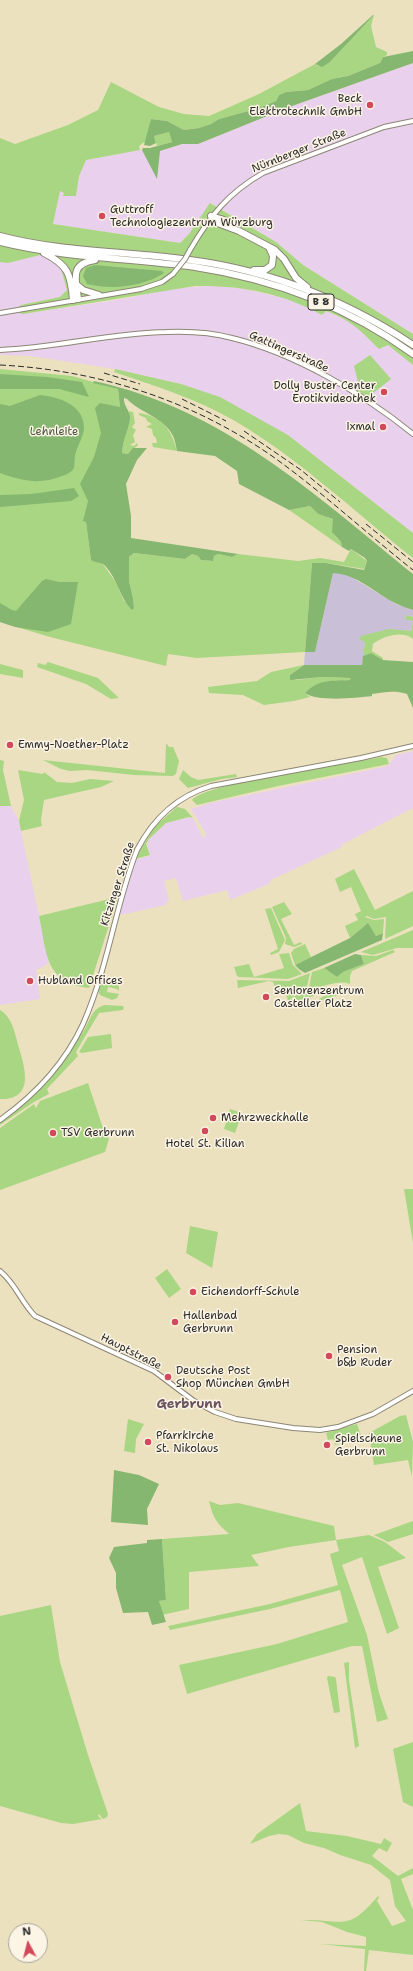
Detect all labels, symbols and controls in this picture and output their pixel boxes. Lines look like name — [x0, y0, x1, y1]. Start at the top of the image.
place label: Beck Elektrotechnik GmbH — [249, 92, 362, 118]
marker: Beck Elektrotechnik GmbH — [365, 100, 375, 110]
street label: Nürnberger Straße — [250, 126, 348, 176]
place label: Guttroff Technologiezentrum Würzburg — [110, 203, 273, 229]
marker: Guttroff Technologiezentrum Würzburg — [97, 211, 107, 221]
road number: B 8 — [308, 294, 334, 310]
street label: Gattingerstraße — [247, 329, 331, 375]
place label: Dolly Buster Center Erotikvideothek — [273, 379, 376, 405]
marker: Dolly Buster Center Erotikvideothek — [379, 387, 389, 397]
place label: ixmal — [347, 420, 375, 434]
marker: ixmal — [378, 422, 388, 432]
park label: Lehnleite — [30, 425, 78, 439]
place label: Emmy-Noether-Platz — [18, 738, 129, 752]
marker: Emmy-Noether-Platz — [5, 740, 15, 750]
street label: Kitzinger Straße — [98, 840, 138, 928]
place label: Hubland Offices — [38, 974, 123, 988]
marker: Hubland Offices — [25, 976, 35, 986]
place label: Seniorenzentrum Casteller Platz — [274, 984, 364, 1010]
marker: Seniorenzentrum Casteller Platz — [261, 992, 271, 1002]
place label: Mehrzweckhalle — [221, 1111, 309, 1125]
marker: Mehrzweckhalle — [208, 1113, 218, 1123]
place label: TSV Gerbrunn — [61, 1126, 134, 1140]
marker: Hotel St. Kilian — [200, 1126, 210, 1136]
marker: TSV Gerbrunn — [48, 1128, 58, 1138]
place label: Hotel St. Kilian — [165, 1137, 245, 1151]
place label: Eichendorff-Schule — [201, 1285, 300, 1299]
marker: Eichendorff-Schule — [188, 1287, 198, 1297]
place label: Hallenbad Gerbrunn — [183, 1309, 237, 1335]
marker: Hallenbad Gerbrunn — [170, 1317, 180, 1327]
street label: Hauptstraße — [98, 1331, 164, 1373]
place label: Pension b&b Ruder — [337, 1343, 392, 1369]
marker: Pension b&b Ruder — [324, 1351, 334, 1361]
place label: Deutsche Post Shop München GmbH — [176, 1364, 290, 1390]
marker: Deutsche Post Shop München GmbH — [163, 1372, 173, 1382]
district label: Gerbrunn — [156, 1397, 222, 1413]
place label: Pfarrkirche St. Nikolaus — [156, 1429, 219, 1455]
place label: Spielscheune Gerbrunn — [335, 1432, 402, 1458]
marker: Pfarrkirche St. Nikolaus — [143, 1437, 153, 1447]
marker: Spielscheune Gerbrunn — [322, 1440, 332, 1450]
north arrow — [8, 1923, 48, 1963]
text: N — [21, 1924, 32, 1940]

